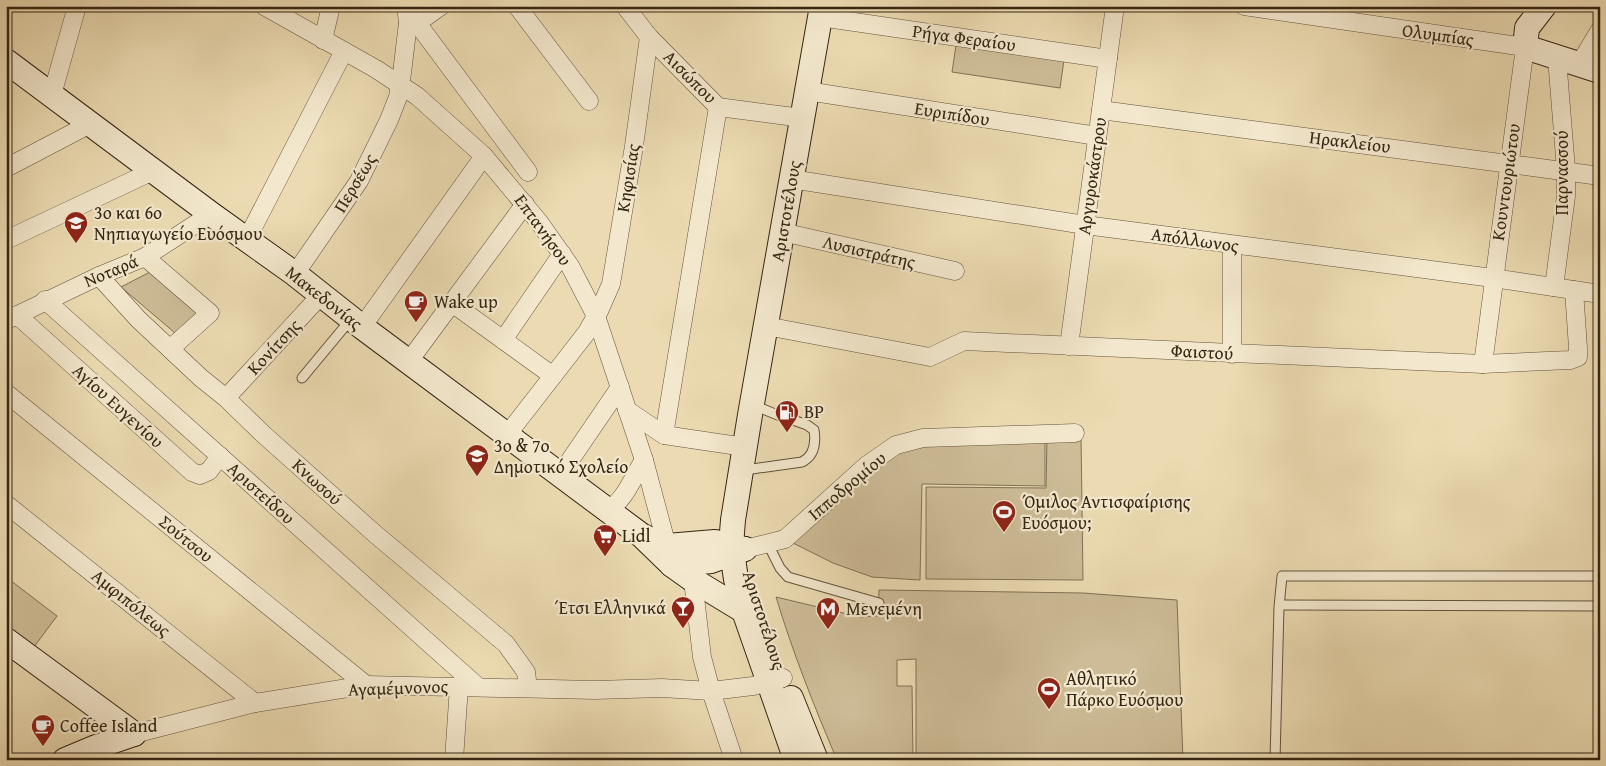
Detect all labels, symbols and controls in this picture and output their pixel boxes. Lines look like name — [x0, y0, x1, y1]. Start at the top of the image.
street label: Ολυμπίας — [1400, 16, 1476, 53]
street label: Ρήγα Φεραίου — [911, 17, 1017, 58]
street label: Αισώπου — [657, 44, 723, 110]
street label: Ευριπίδου — [913, 94, 991, 133]
street label: Αργυροκάστρου — [1070, 115, 1113, 236]
street label: Κουντουριώτου — [1484, 122, 1527, 242]
street label: Ηρακλείου — [1308, 123, 1392, 160]
street label: Παρνασσού — [1548, 131, 1575, 215]
street label: Κηφισίας — [609, 141, 646, 214]
street label: Περσέως — [326, 148, 383, 218]
street label: Αριστοτέλους — [763, 158, 808, 264]
street label: Επτανήσου — [508, 188, 579, 271]
place label: 3ο και 6ο Νηπιαγωγείο Ευόσμου — [94, 199, 262, 247]
school or university icon: 3ο και 6ο Νηπιαγωγείο Ευόσμου — [63, 210, 89, 244]
street label: Απόλλωνος — [1150, 220, 1241, 259]
street label: Λυσιστράτης — [820, 228, 919, 275]
street label: Νοταρά — [79, 247, 142, 294]
street label: Μακεδονίας — [280, 259, 369, 337]
place label: Wake up — [434, 288, 498, 315]
cafe icon: Wake up — [403, 289, 429, 323]
street label: Κονίτσης — [240, 312, 307, 381]
street label: Φαιστού — [1170, 336, 1234, 367]
street label: Αγίου Ευγενίου — [67, 357, 170, 454]
place label: BP — [804, 398, 824, 425]
fuel station icon: BP — [774, 399, 800, 433]
place label: 3ο & 7ο Δημοτικό Σχολείο — [494, 432, 628, 480]
school or university icon: 3ο & 7ο Δημοτικό Σχολείο — [464, 443, 490, 477]
street label: Ιπποδρομίου — [802, 445, 892, 527]
street label: Κνωσού — [286, 452, 348, 512]
street label: Αριστείδου — [222, 455, 301, 530]
place label: Όμιλος Αντισφαίρισης Ευόσμου; — [1022, 488, 1191, 536]
sports icon: Όμιλος Αντισφαίρισης Ευόσμου; — [991, 499, 1017, 533]
street label: Σούτσου — [153, 508, 219, 569]
place label: Lidl — [622, 522, 651, 549]
supermarket icon: Lidl — [592, 523, 618, 557]
street label: Αμφιπόλεως — [86, 562, 177, 643]
street label: Αριστοτέλους — [736, 567, 793, 673]
place label: Έτσι Ελληνικά — [555, 594, 666, 621]
bar icon: Έτσι Ελληνικά — [670, 595, 696, 629]
place label: Μενεμένη — [846, 595, 922, 622]
metro station icon: Μενεμένη — [815, 596, 841, 630]
place label: Αθλητικό Πάρκο Ευόσμου — [1066, 665, 1183, 713]
street label: Αγαμέμνονος — [347, 672, 449, 703]
sports icon: Αθλητικό Πάρκο Ευόσμου — [1036, 676, 1062, 710]
place label: Coffee Island — [60, 712, 158, 739]
cafe icon: Coffee Island — [30, 713, 56, 747]

